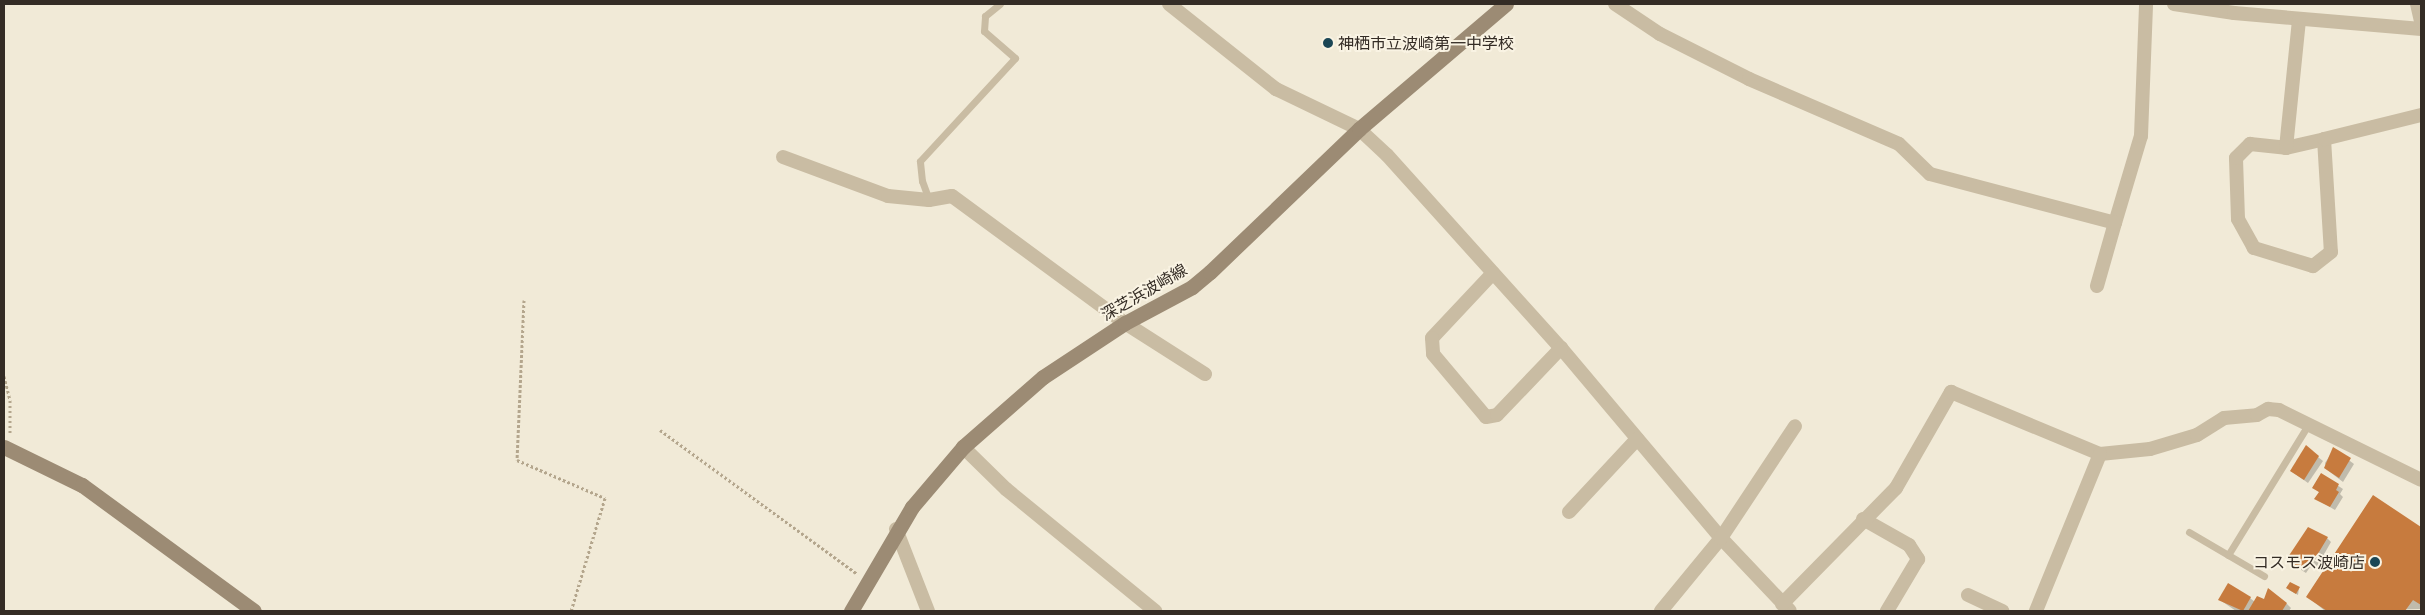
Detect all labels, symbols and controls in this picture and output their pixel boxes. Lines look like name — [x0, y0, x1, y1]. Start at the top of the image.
place label: 神栖市立波崎第一中学校 — [1338, 33, 1514, 53]
marker: 神栖市立波崎第一中学校 — [1322, 37, 1334, 49]
street label: 深芝浜波崎線 — [1098, 260, 1190, 324]
place label: コスモス波崎店 — [2253, 552, 2365, 572]
marker: コスモス波崎店 — [2369, 556, 2381, 568]

